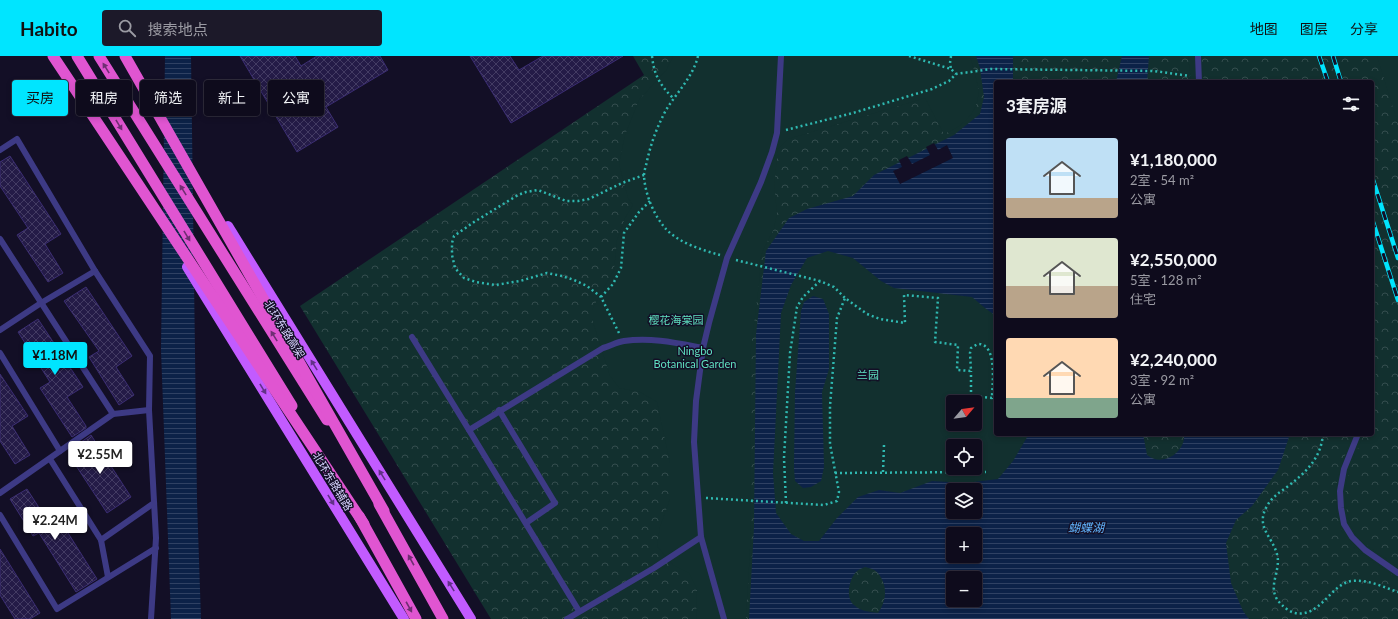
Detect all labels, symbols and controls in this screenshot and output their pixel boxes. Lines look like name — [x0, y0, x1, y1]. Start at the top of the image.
search box — [102, 10, 382, 46]
text: Habito — [20, 17, 78, 40]
icon: search — [116, 17, 138, 39]
text: 搜索地点 — [148, 20, 208, 38]
text: 地图 — [1250, 20, 1278, 37]
text: 图层 — [1300, 20, 1328, 37]
text: 分享 — [1350, 20, 1378, 37]
one-way arrow — [102, 63, 110, 73]
chip: 买房 — [12, 80, 68, 116]
chip: 租房 — [76, 80, 132, 116]
chip: 筛选 — [140, 80, 196, 116]
chip: 新上 — [204, 80, 260, 116]
chip: 公寓 — [268, 80, 324, 116]
icon: filters — [1340, 93, 1362, 115]
text: 3套房源 — [1006, 95, 1067, 116]
one-way arrow — [116, 119, 123, 131]
text: ¥1,180,000 — [1130, 149, 1217, 170]
icon: home — [1038, 154, 1086, 202]
text: 2室 · 54 m² — [1130, 172, 1194, 188]
one-way arrow — [179, 184, 186, 196]
text: 公寓 — [1130, 191, 1156, 207]
one-way arrow — [184, 230, 191, 242]
text: ¥2,550,000 — [1130, 249, 1217, 270]
icon: home — [1038, 254, 1086, 302]
text: 5室 · 128 m² — [1130, 272, 1202, 288]
text: 住宅 — [1130, 291, 1156, 307]
street label: 北环东路高架 — [262, 298, 308, 360]
park label: 樱花海棠园 — [649, 313, 704, 326]
one-way arrow — [270, 330, 277, 342]
pin: ¥1.18M — [22, 342, 88, 376]
park label: Ningbo Botanical Garden — [654, 344, 736, 370]
text: ¥1.18M — [32, 347, 78, 363]
text: ¥2,240,000 — [1130, 349, 1217, 370]
icon: home — [1038, 354, 1086, 402]
one-way arrow — [310, 359, 317, 371]
park label: 兰园 — [857, 368, 879, 381]
text: 3室 · 92 m² — [1130, 372, 1194, 388]
one-way arrow — [259, 384, 267, 394]
text: 公寓 — [1130, 391, 1156, 407]
north arrow — [946, 395, 982, 431]
map controls — [946, 395, 982, 607]
button: locate — [946, 439, 982, 475]
pin: ¥2.55M — [67, 441, 133, 475]
text: ¥2.55M — [77, 446, 123, 462]
street label: 北环东路辅路 — [310, 449, 356, 513]
one-way arrow — [378, 470, 386, 480]
button: layers — [946, 483, 982, 519]
one-way arrow — [327, 494, 334, 506]
pin: ¥2.24M — [22, 507, 88, 541]
text: ¥2.24M — [32, 512, 78, 528]
water label: 蝴蝶湖 — [1068, 520, 1106, 535]
button: + — [946, 527, 982, 563]
one-way arrow — [408, 555, 414, 566]
button: − — [946, 571, 982, 607]
one-way arrow — [447, 580, 454, 592]
one-way arrow — [406, 601, 413, 613]

